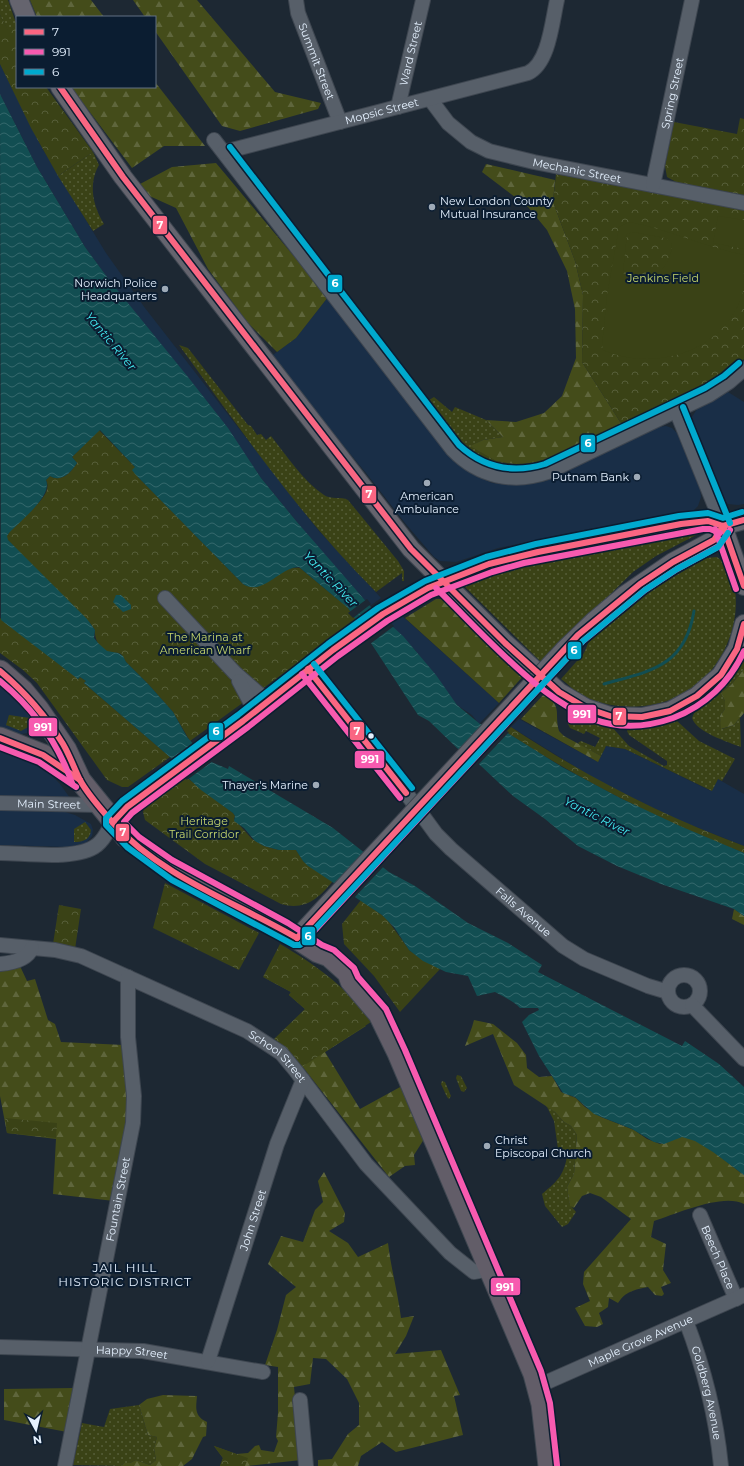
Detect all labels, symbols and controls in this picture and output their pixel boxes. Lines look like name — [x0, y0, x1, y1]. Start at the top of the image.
legend — [16, 16, 156, 88]
street label: Ward Street — [396, 19, 425, 87]
street label: Summit Street — [296, 21, 338, 102]
text: 7 — [52, 24, 59, 39]
text: 991 — [52, 44, 71, 59]
street label: Spring Street — [658, 55, 687, 130]
text: 6 — [52, 64, 59, 79]
street label: Mopsic Street — [343, 95, 421, 127]
street label: Mechanic Street — [531, 155, 623, 186]
place label: New London County Mutual Insurance — [440, 194, 553, 221]
marker: New London County Mutual Insurance — [427, 202, 437, 212]
line badge: 7 — [152, 215, 168, 235]
text: 7 — [157, 218, 164, 232]
park label: Jenkins Field — [626, 271, 699, 285]
line badge: 6 — [327, 274, 343, 293]
place label: Norwich Police Headquarters — [74, 276, 158, 303]
text: 6 — [331, 276, 339, 290]
marker: Norwich Police Headquarters — [160, 284, 170, 294]
water label: Yantic River — [82, 309, 140, 373]
line badge: 6 — [580, 434, 596, 453]
text: 6 — [584, 436, 592, 450]
place label: Putnam Bank — [552, 470, 629, 484]
marker: Putnam Bank — [632, 472, 642, 482]
marker: American Ambulance — [422, 478, 432, 488]
line badge: 7 — [361, 485, 377, 504]
text: 7 — [366, 487, 373, 501]
place label: American Ambulance — [395, 489, 459, 516]
water label: Yantic River — [301, 548, 361, 610]
park label: The Marina at American Wharf — [160, 630, 252, 657]
line badge: 6 — [567, 641, 582, 660]
text: 6 — [570, 643, 578, 657]
line badge: 991 — [567, 704, 597, 724]
text: 991 — [573, 707, 591, 721]
line badge: 7 — [612, 707, 627, 726]
text: 7 — [616, 709, 623, 723]
line badge: 991 — [28, 717, 58, 737]
text: 991 — [34, 720, 52, 734]
line badge: 7 — [349, 721, 365, 741]
line badge: 6 — [208, 722, 224, 741]
text: 6 — [212, 724, 220, 738]
text: 7 — [354, 724, 361, 738]
unlabelled marker — [366, 731, 376, 741]
line badge: 991 — [354, 750, 385, 769]
text: 991 — [361, 752, 379, 766]
place label: Thayer's Marine — [222, 778, 308, 792]
marker: Thayer's Marine — [311, 780, 321, 790]
water label: Yantic River — [562, 793, 632, 839]
street label: Main Street — [17, 796, 81, 812]
park label: Heritage Trail Corridor — [169, 814, 239, 841]
line badge: 7 — [115, 823, 130, 842]
text: 7 — [120, 825, 127, 839]
street label: Falls Avenue — [493, 884, 554, 940]
line badge: 6 — [301, 926, 316, 946]
text: 6 — [304, 929, 312, 943]
street label: School Street — [246, 1027, 310, 1086]
place label: Christ Episcopal Church — [495, 1133, 591, 1160]
marker: Christ Episcopal Church — [482, 1141, 492, 1151]
street label: Fountain Street — [103, 1155, 133, 1243]
street label: John Street — [236, 1187, 269, 1253]
street label: Beech Place — [698, 1223, 738, 1292]
district label: JAIL HILL HISTORIC DISTRICT — [58, 1260, 192, 1289]
line badge: 991 — [490, 1277, 521, 1296]
text: 991 — [496, 1280, 514, 1294]
street label: Maple Grove Avenue — [586, 1311, 695, 1370]
street label: Happy Street — [96, 1343, 169, 1362]
street label: Goldberg Avenue — [688, 1344, 725, 1441]
north arrow — [16, 1410, 56, 1450]
text: N — [32, 1432, 43, 1447]

